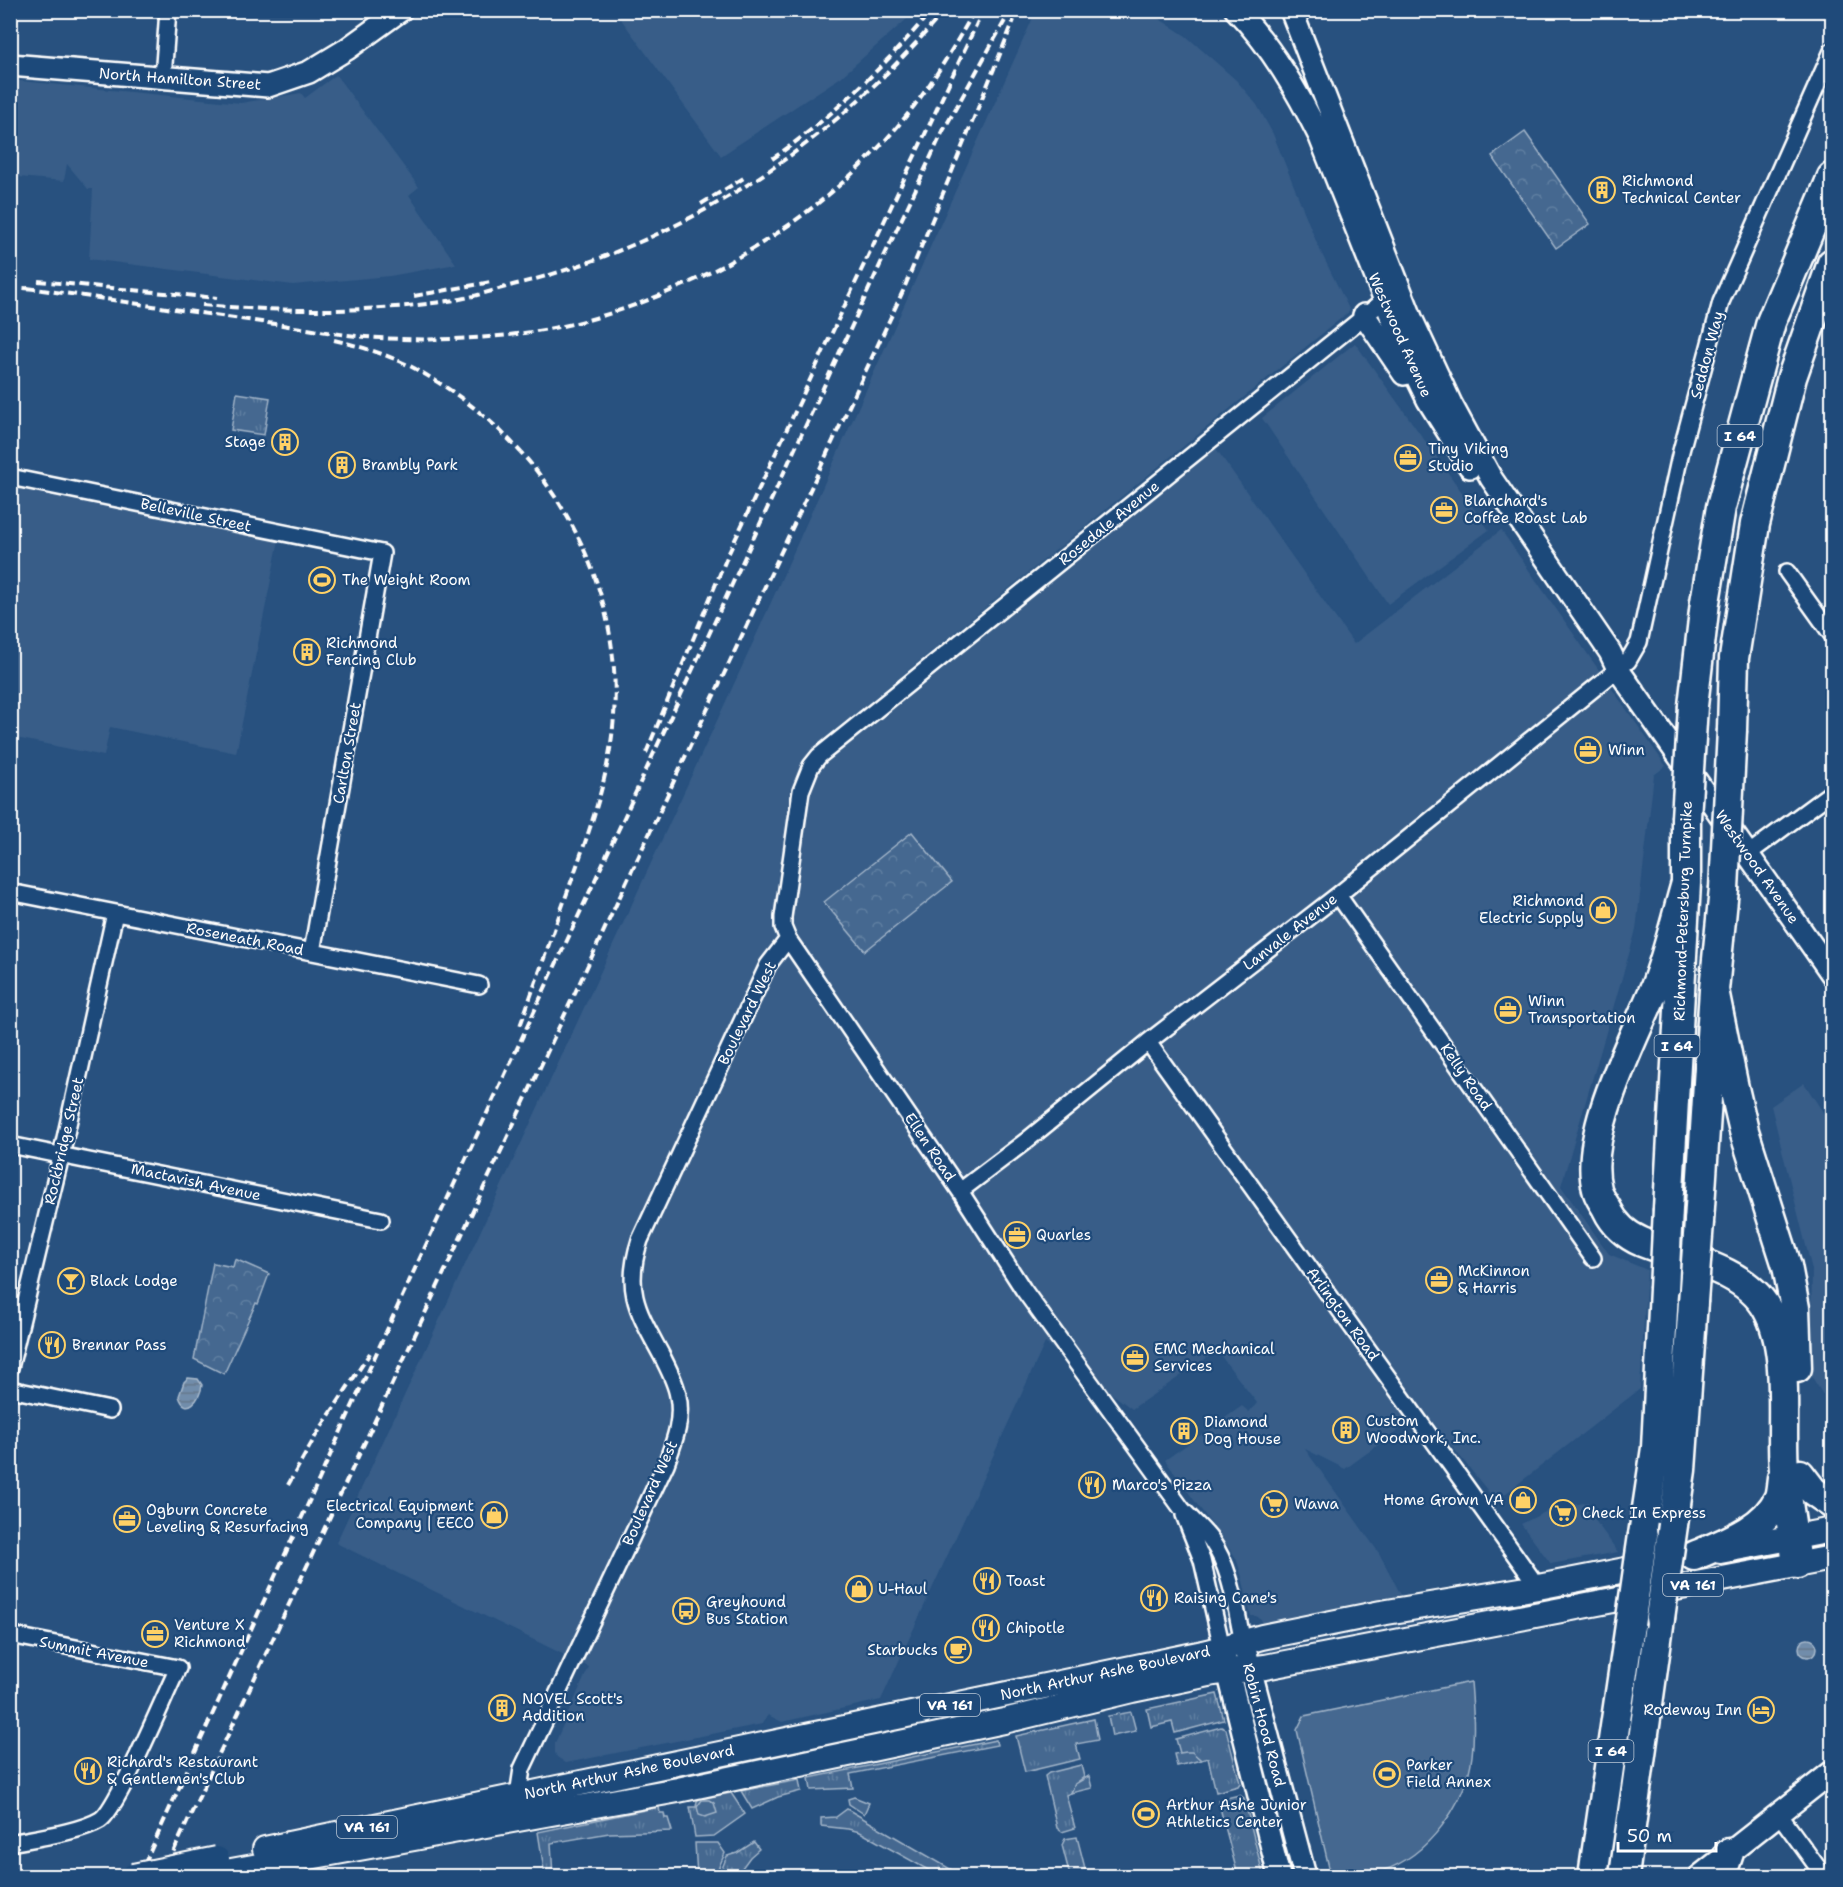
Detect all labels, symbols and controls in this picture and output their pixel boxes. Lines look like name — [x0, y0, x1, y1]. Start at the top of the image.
street label: North Hamilton Street — [98, 63, 262, 95]
place label: Richmond Technical Center — [1622, 171, 1741, 208]
building icon: Richmond Technical Center — [1587, 175, 1617, 205]
street label: Westwood Avenue — [1364, 270, 1436, 400]
street label: Seddon Way — [1686, 309, 1728, 401]
road number: I 64 — [1718, 425, 1762, 447]
building icon: Stage — [270, 427, 300, 457]
place label: Stage — [225, 432, 266, 452]
place label: Tiny Viking Studio — [1428, 439, 1509, 476]
office icon: Tiny Viking Studio — [1393, 443, 1423, 473]
building icon: Brambly Park — [327, 450, 357, 480]
place label: Brambly Park — [362, 455, 458, 475]
street label: Rosedale Avenue — [1054, 476, 1164, 570]
place label: Blanchard's Coffee Roast Lab — [1464, 491, 1588, 528]
street label: Belleville Street — [139, 493, 253, 537]
office icon: Blanchard's Coffee Roast Lab — [1429, 495, 1459, 525]
sports icon: The Weight Room — [307, 565, 337, 595]
place label: The Weight Room — [342, 570, 471, 590]
place label: Richmond Fencing Club — [326, 633, 417, 670]
building icon: Richmond Fencing Club — [292, 637, 322, 667]
street label: Carlton Street — [328, 701, 366, 805]
office icon: Winn — [1573, 735, 1603, 765]
place label: Winn — [1608, 740, 1645, 760]
street label: Richmond-Petersburg Turnpike — [1669, 801, 1697, 1021]
street label: Westwood Avenue — [1710, 806, 1804, 928]
street label: Lanvale Avenue — [1239, 889, 1341, 975]
place label: Richmond Electric Supply — [1479, 891, 1584, 928]
shop icon: Richmond Electric Supply — [1588, 895, 1618, 925]
street label: Roseneath Road — [184, 918, 306, 960]
street label: Boulevard West — [713, 958, 781, 1068]
place label: Winn Transportation — [1528, 991, 1635, 1028]
office icon: Winn Transportation — [1493, 995, 1523, 1025]
road number: I 64 — [1654, 1035, 1700, 1057]
street label: Kelly Road — [1436, 1039, 1497, 1115]
street label: Rockbridge Street — [40, 1075, 88, 1207]
street label: Ellen Road — [900, 1109, 960, 1185]
street label: Mactavish Avenue — [129, 1158, 263, 1206]
office icon: Quarles — [1002, 1220, 1032, 1250]
place label: Quarles — [1036, 1225, 1091, 1245]
place label: McKinnon & Harris — [1458, 1261, 1530, 1298]
street label: Arlington Road — [1302, 1263, 1384, 1365]
office icon: McKinnon & Harris — [1424, 1265, 1454, 1295]
bar icon: Black Lodge — [56, 1266, 86, 1296]
place label: Black Lodge — [90, 1271, 178, 1291]
restaurant icon: Brennar Pass — [37, 1330, 67, 1360]
place label: Brennar Pass — [72, 1335, 167, 1355]
place label: EMC Mechanical Services — [1154, 1339, 1275, 1376]
office icon: EMC Mechanical Services — [1120, 1343, 1150, 1373]
place label: Custom Woodwork, Inc. — [1366, 1411, 1481, 1448]
place label: Diamond Dog House — [1204, 1412, 1281, 1449]
building icon: Custom Woodwork, Inc. — [1331, 1415, 1361, 1445]
building icon: Diamond Dog House — [1169, 1416, 1199, 1446]
street label: Boulevard West — [618, 1437, 682, 1549]
restaurant icon: Marco's Pizza — [1077, 1470, 1107, 1500]
place label: Marco's Pizza — [1112, 1475, 1212, 1495]
shop icon: Home Grown VA — [1508, 1485, 1538, 1515]
supermarket icon: Wawa — [1259, 1489, 1289, 1519]
place label: Home Grown VA — [1384, 1490, 1504, 1510]
place label: Wawa — [1294, 1494, 1340, 1514]
place label: Electrical Equipment Company | EECO — [326, 1496, 474, 1533]
supermarket icon: Check In Express — [1548, 1498, 1578, 1528]
place label: Ogburn Concrete Leveling & Resurfacing — [146, 1500, 309, 1537]
shop icon: Electrical Equipment Company | EECO — [479, 1500, 509, 1530]
place label: Check In Express — [1582, 1503, 1706, 1523]
office icon: Ogburn Concrete Leveling & Resurfacing — [112, 1504, 142, 1534]
restaurant icon: Toast — [972, 1566, 1002, 1596]
place label: Toast — [1006, 1571, 1046, 1591]
shop icon: U-Haul — [844, 1574, 874, 1604]
road number: VA 161 — [1663, 1574, 1723, 1596]
place label: U-Haul — [878, 1579, 928, 1599]
restaurant icon: Raising Cane's — [1139, 1583, 1169, 1613]
place label: Raising Cane's — [1174, 1588, 1277, 1608]
place label: Greyhound Bus Station — [706, 1592, 788, 1629]
bus stop icon: Greyhound Bus Station — [671, 1596, 701, 1626]
restaurant icon: Chipotle — [971, 1613, 1001, 1643]
place label: Venture X Richmond — [174, 1615, 246, 1652]
place label: Chipotle — [1006, 1618, 1065, 1638]
office icon: Venture X Richmond — [140, 1619, 170, 1649]
street label: Summit Avenue — [38, 1632, 150, 1672]
cafe icon: Starbucks — [943, 1635, 973, 1665]
place label: Starbucks — [867, 1640, 938, 1660]
street label: North Arthur Ashe Boulevard — [998, 1641, 1212, 1705]
street label: Robin Hood Road — [1238, 1661, 1290, 1790]
place label: NOVEL Scott's Addition — [522, 1689, 623, 1726]
building icon: NOVEL Scott's Addition — [487, 1693, 517, 1723]
road number: VA 161 — [920, 1694, 980, 1716]
hotel icon: Rodeway Inn — [1746, 1695, 1776, 1725]
place label: Rodeway Inn — [1643, 1700, 1742, 1720]
street label: North Arthur Ashe Boulevard — [522, 1740, 736, 1804]
road number: I 64 — [1588, 1740, 1634, 1762]
place label: Richard's Restaurant & Gentlemen's Club — [107, 1752, 258, 1789]
place label: Parker Field Annex — [1406, 1755, 1491, 1792]
restaurant icon: Richard's Restaurant & Gentlemen's Club — [73, 1756, 103, 1786]
sports icon: Parker Field Annex — [1372, 1759, 1402, 1789]
place label: Arthur Ashe Junior Athletics Center — [1166, 1795, 1307, 1832]
sports icon: Arthur Ashe Junior Athletics Center — [1131, 1799, 1161, 1829]
scale bar — [1618, 1815, 1716, 1853]
road number: VA 161 — [337, 1816, 397, 1838]
text: 50 m — [1627, 1824, 1672, 1848]

